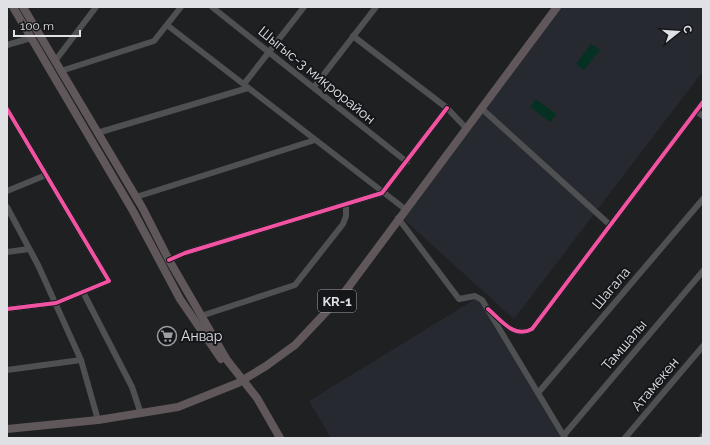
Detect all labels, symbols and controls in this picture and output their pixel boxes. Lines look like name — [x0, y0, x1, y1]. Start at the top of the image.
scale bar — [14, 12, 80, 38]
north arrow — [658, 12, 698, 52]
text: 100 m — [20, 19, 54, 33]
street label: Шыгыс-3 микрорайон — [255, 23, 379, 127]
text: С — [680, 24, 695, 35]
street label: Шагала — [589, 264, 633, 312]
road number: KR-1 — [318, 290, 356, 312]
street label: Тамшалы — [598, 317, 650, 373]
supermarket icon: Анвар — [156, 325, 178, 347]
place label: Анвар — [181, 328, 223, 344]
street label: Атамекен — [628, 354, 682, 414]

